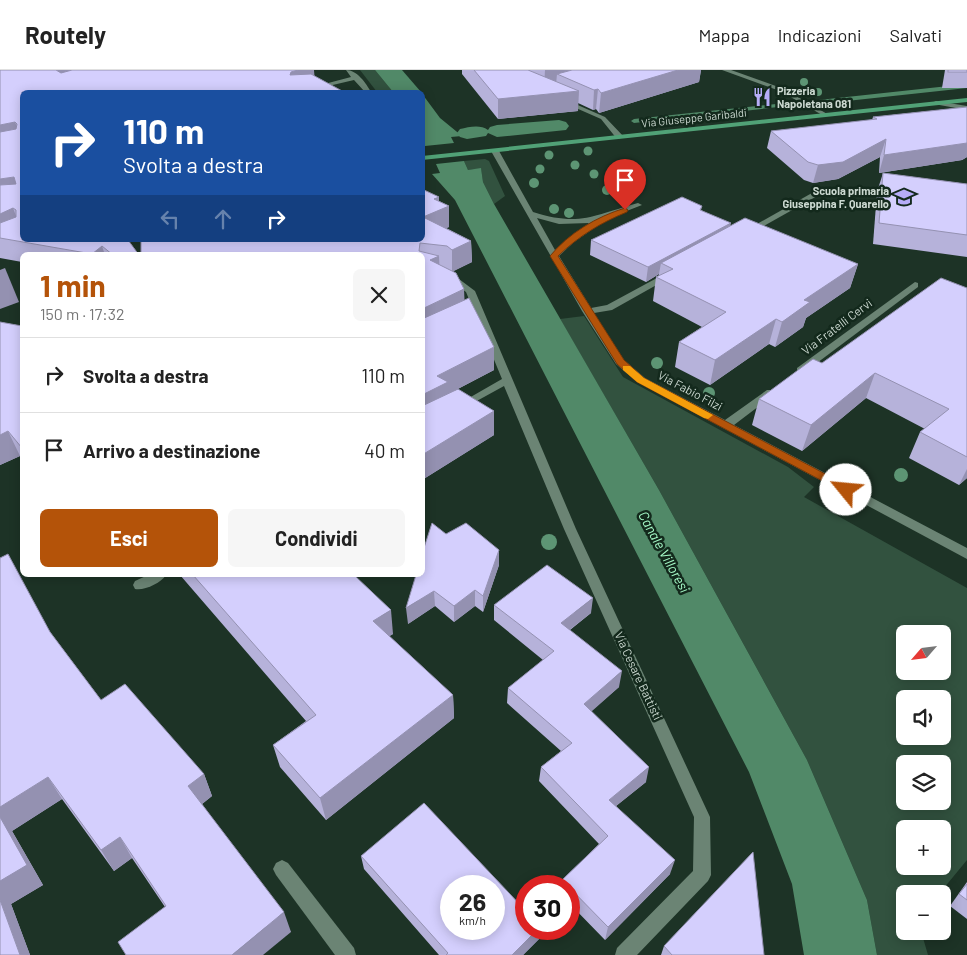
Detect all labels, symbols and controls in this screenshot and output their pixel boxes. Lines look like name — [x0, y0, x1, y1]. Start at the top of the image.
text: Routely — [25, 20, 106, 49]
text: Mappa — [699, 24, 750, 46]
text: Indicazioni — [778, 24, 862, 46]
text: Salvati — [890, 24, 942, 46]
place label: Pizzeria Napoletana 081 — [777, 84, 851, 110]
restaurant icon: Pizzeria Napoletana 081 — [751, 86, 773, 108]
street label: Via Giuseppe Garibaldi — [641, 105, 747, 130]
text: 110 m — [123, 109, 204, 151]
icon: right — [40, 110, 105, 175]
text: Svolta a destra — [123, 151, 264, 177]
pin — [604, 159, 646, 210]
icon: arrive — [611, 166, 639, 194]
place label: Scuola primaria Giuseppina F. Quarello — [782, 184, 889, 210]
school or university icon: Scuola primaria Giuseppina F. Quarello — [893, 186, 915, 208]
icon: left — [156, 205, 184, 233]
icon: ahead — [209, 205, 237, 233]
icon: right — [262, 205, 290, 233]
text: 1 min — [40, 267, 106, 303]
button: close — [353, 269, 405, 321]
street label: Via Fratelli Cervi — [798, 295, 874, 357]
text: 150 m · 17:32 — [40, 304, 124, 323]
icon: right — [40, 361, 68, 389]
text: Svolta a destra — [83, 364, 209, 387]
text: 110 m — [361, 364, 405, 387]
street label: Via Fabio Filzi — [656, 367, 725, 413]
icon: arrive — [40, 436, 68, 464]
text: Arrivo a destinazione — [83, 439, 261, 462]
text: 40 m — [364, 439, 405, 462]
position arrow — [819, 463, 871, 515]
water label: Canale Villoresi — [635, 508, 694, 596]
button: Esci — [40, 509, 218, 567]
button: Condividi — [228, 509, 405, 567]
north arrow — [896, 625, 951, 680]
map controls — [896, 625, 951, 940]
street label: Via Cesare Battisti — [612, 629, 665, 722]
button: sound — [896, 690, 951, 745]
button: layers — [896, 755, 951, 810]
button: + — [896, 820, 951, 875]
speed limit sign: 30 — [515, 875, 580, 940]
button: − — [896, 885, 951, 940]
text: 26 — [459, 886, 486, 916]
text: km/h — [459, 913, 486, 927]

